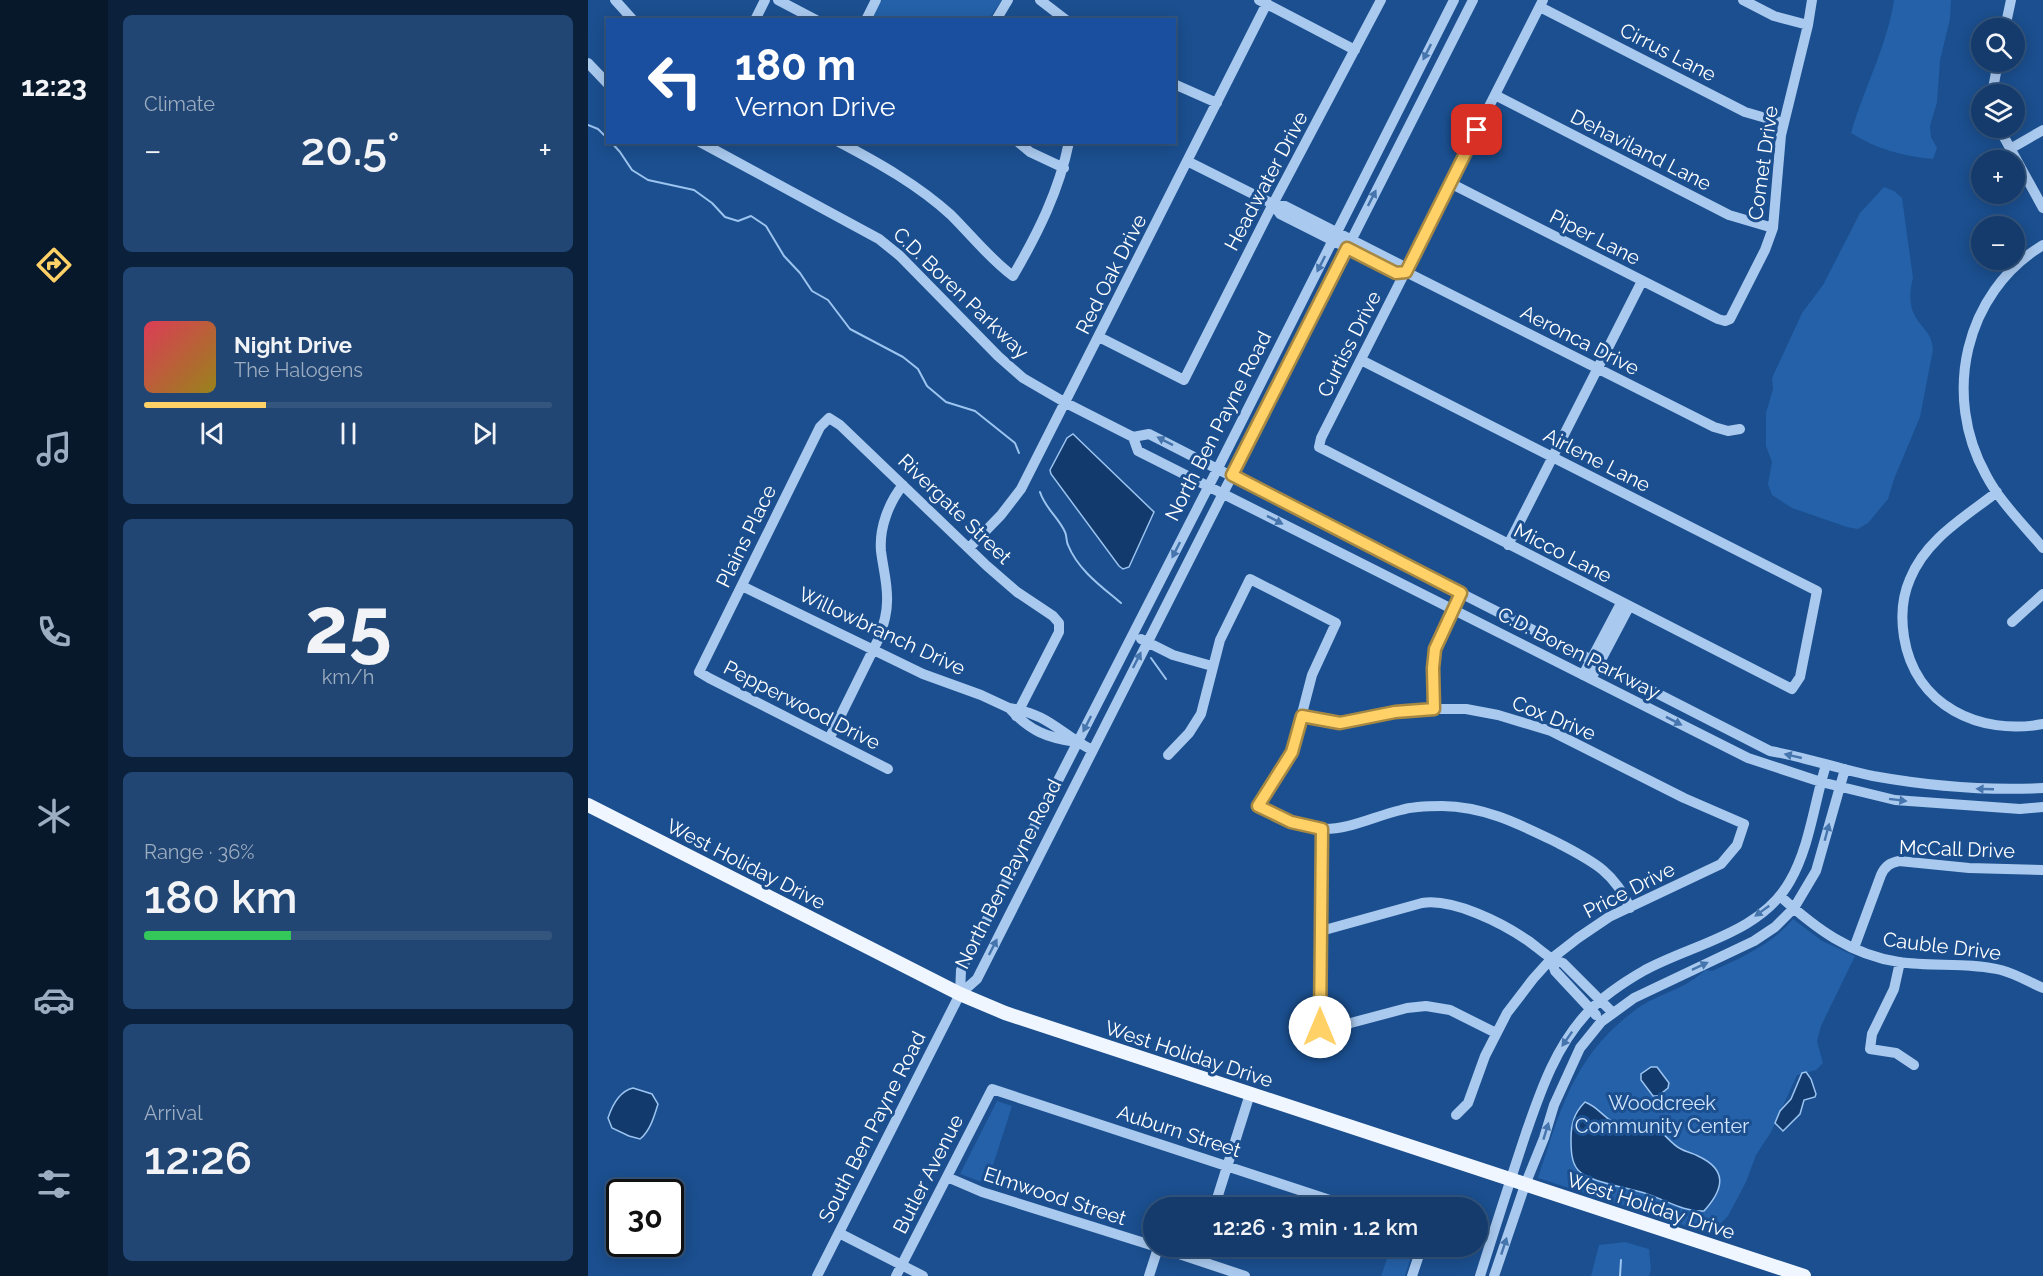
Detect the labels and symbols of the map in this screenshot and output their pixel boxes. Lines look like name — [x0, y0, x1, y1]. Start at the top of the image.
street label: Cirrus Lane — [1616, 18, 1720, 87]
one-way arrow — [1423, 44, 1432, 61]
pin — [1451, 104, 1502, 155]
street label: Dehaviland Lane — [1567, 104, 1716, 196]
street label: Comet Drive — [1743, 104, 1783, 222]
street label: Headwater Drive — [1219, 107, 1313, 255]
one-way arrow — [1367, 190, 1377, 207]
street label: Piper Lane — [1546, 204, 1645, 270]
street label: Red Oak Drive — [1071, 210, 1152, 338]
street label: C.D. Boren Parkway — [888, 222, 1034, 364]
one-way arrow — [1316, 255, 1325, 272]
street label: Curtiss Drive — [1312, 287, 1386, 401]
street label: Aeronca Drive — [1517, 300, 1644, 380]
street label: North Ben Payne Road — [1160, 327, 1276, 525]
street label: Airlene Lane — [1540, 423, 1655, 497]
one-way arrow — [1156, 437, 1173, 446]
street label: Rivergate Street — [893, 449, 1017, 569]
street label: Plains Place — [711, 481, 781, 591]
one-way arrow — [1266, 514, 1284, 524]
street label: Micco Lane — [1510, 518, 1616, 588]
one-way arrow — [1171, 542, 1181, 559]
street label: Willowbranch Drive — [795, 582, 969, 680]
street label: C.D. Boren Parkway — [1494, 602, 1664, 704]
one-way arrow — [1133, 652, 1142, 669]
street label: Pepperwood Drive — [720, 655, 884, 755]
street label: Cox Drive — [1509, 690, 1600, 746]
one-way arrow — [1082, 715, 1092, 732]
one-way arrow — [1666, 716, 1683, 726]
one-way arrow — [1784, 750, 1802, 760]
street label: North Ben Payne Road — [950, 775, 1066, 973]
one-way arrow — [1975, 784, 1994, 793]
one-way arrow — [1889, 795, 1908, 805]
street label: West Holiday Drive — [662, 814, 830, 915]
one-way arrow — [1823, 823, 1833, 841]
street label: McCall Drive — [1899, 835, 2016, 863]
street label: Price Drive — [1579, 857, 1679, 923]
one-way arrow — [1755, 905, 1771, 917]
street label: Cauble Drive — [1882, 927, 2003, 965]
one-way arrow — [988, 939, 998, 956]
one-way arrow — [1691, 961, 1709, 971]
position arrow — [1288, 995, 1352, 1059]
street label: West Holiday Drive — [1102, 1016, 1276, 1093]
street label: South Ben Payne Road — [813, 1027, 931, 1227]
one-way arrow — [1561, 1031, 1573, 1047]
park label: Woodcreek Community Center — [1575, 1091, 1749, 1138]
street label: Auburn Street — [1114, 1100, 1244, 1162]
street label: Butler Avenue — [888, 1110, 968, 1237]
one-way arrow — [1542, 1122, 1552, 1140]
street label: Elmwood Street — [981, 1162, 1130, 1230]
street label: West Holiday Drive — [1564, 1168, 1738, 1245]
speed limit sign: 30 — [606, 1179, 684, 1257]
one-way arrow — [1500, 1237, 1509, 1255]

